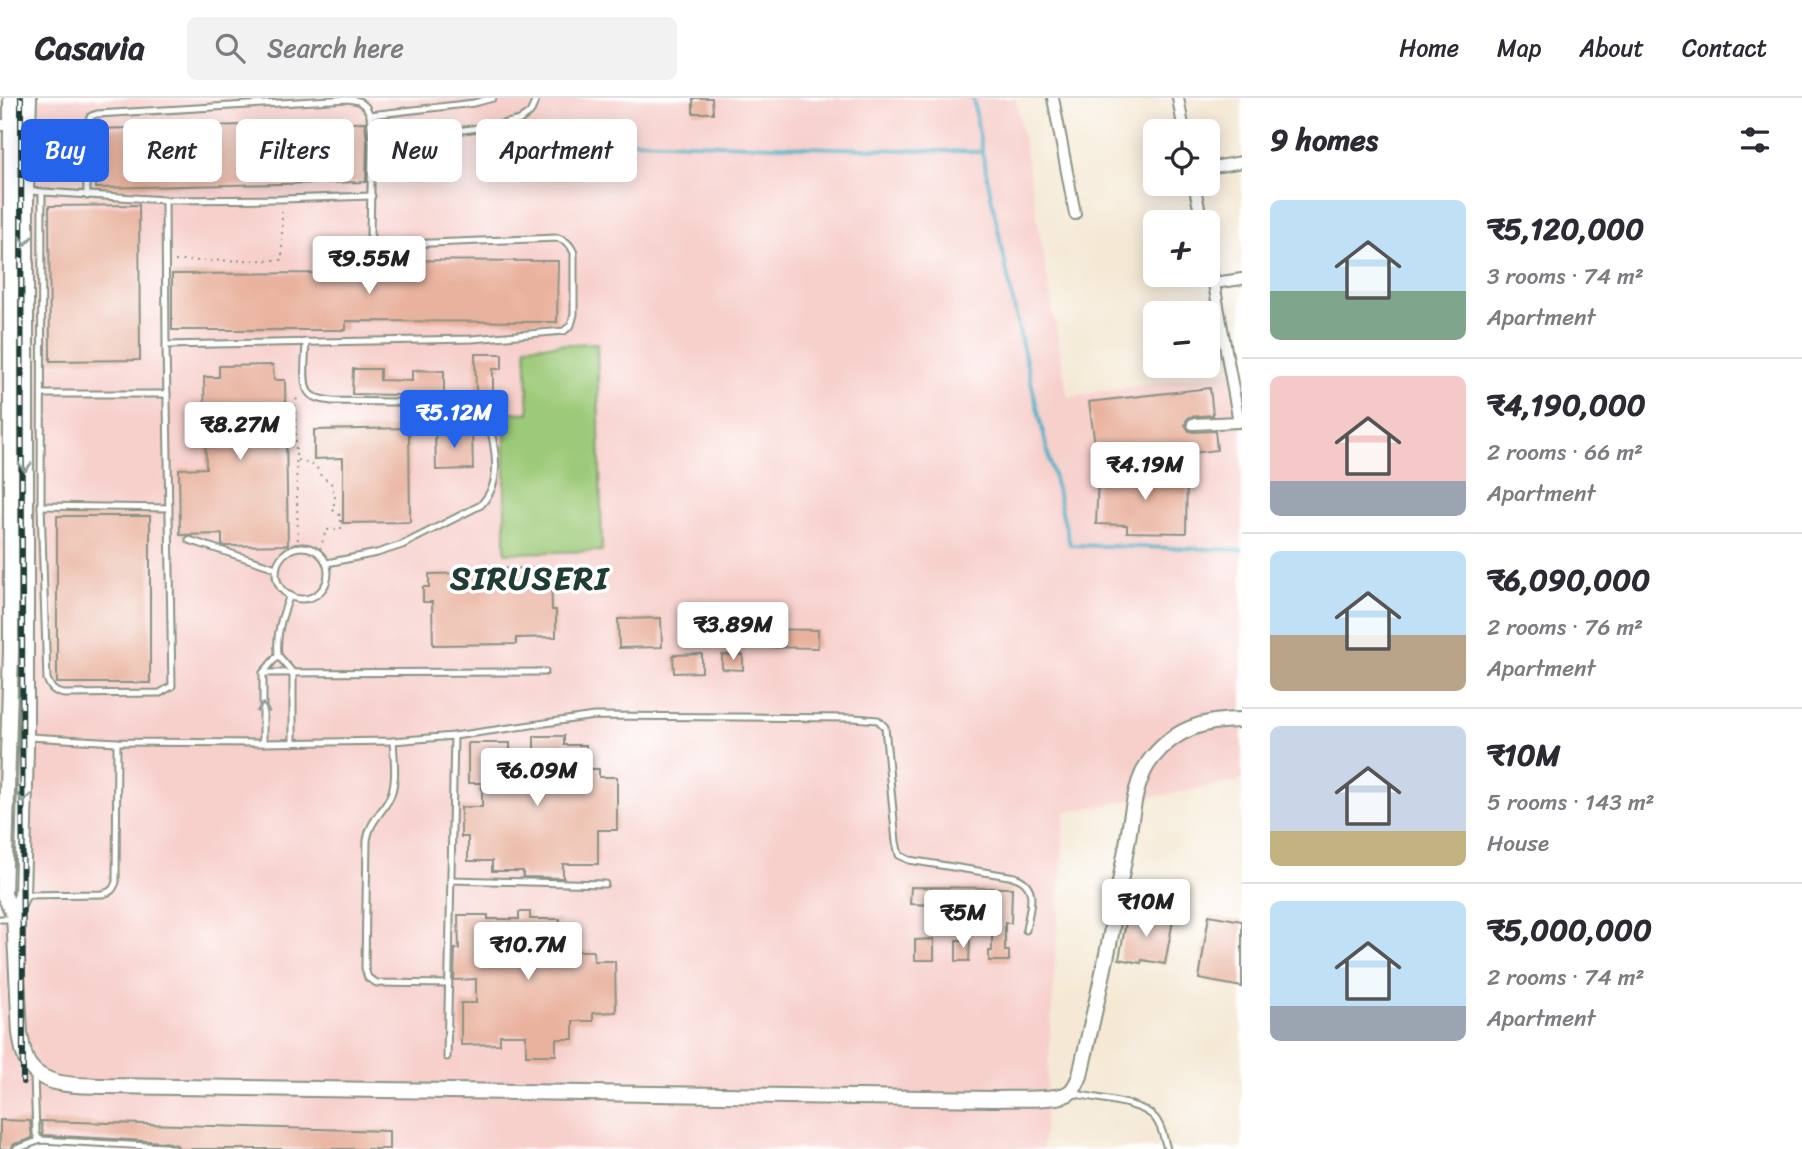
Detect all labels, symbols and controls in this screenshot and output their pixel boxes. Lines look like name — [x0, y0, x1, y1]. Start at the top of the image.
search box — [187, 17, 677, 80]
text: Casavia — [35, 19, 145, 77]
text: Search here — [267, 25, 404, 71]
text: Home — [1399, 27, 1459, 69]
text: Map — [1497, 27, 1541, 69]
text: About — [1579, 27, 1644, 69]
text: Contact — [1682, 27, 1767, 69]
icon: search — [211, 29, 249, 67]
text: 9 homes — [1270, 113, 1378, 167]
chip: Buy — [21, 119, 109, 182]
chip: Rent — [123, 119, 222, 182]
chip: Filters — [236, 119, 354, 182]
chip: New — [368, 119, 462, 182]
chip: Apartment — [476, 119, 637, 182]
map controls — [1143, 119, 1220, 378]
button: locate — [1143, 119, 1220, 196]
icon: filters — [1736, 121, 1774, 159]
text: ₹5,120,000 — [1487, 202, 1644, 256]
button: + — [1143, 210, 1220, 287]
icon: home — [1326, 228, 1410, 312]
one-way arrow — [18, 235, 34, 245]
pin: ₹9.55M — [312, 236, 426, 296]
text: ₹9.55M — [329, 238, 409, 279]
text: 3 rooms · 74 m² — [1487, 256, 1644, 297]
text: Apartment — [1487, 297, 1596, 338]
button: − — [1143, 301, 1220, 378]
text: ₹4,190,000 — [1487, 378, 1646, 432]
pin: ₹5.12M — [397, 390, 511, 450]
text: ₹5.12M — [416, 392, 492, 433]
pin: ₹8.27M — [183, 402, 297, 462]
text: ₹8.27M — [201, 404, 279, 445]
icon: home — [1326, 404, 1410, 488]
text: 2 rooms · 66 m² — [1487, 432, 1643, 473]
pin: ₹4.19M — [1088, 442, 1202, 502]
text: ₹4.19M — [1107, 444, 1183, 485]
one-way arrow — [18, 462, 33, 473]
text: Apartment — [1487, 473, 1596, 514]
district label: SIRUSERI — [449, 550, 610, 607]
text: ₹6,090,000 — [1487, 553, 1650, 607]
icon: home — [1326, 579, 1410, 663]
pin: ₹3.89M — [676, 602, 790, 662]
text: ₹3.89M — [693, 604, 773, 645]
text: 2 rooms · 76 m² — [1487, 607, 1643, 648]
text: Apartment — [1487, 648, 1596, 689]
one-way arrow — [255, 702, 271, 713]
text: ₹10M — [1487, 728, 1560, 782]
pin: ₹6.09M — [480, 748, 594, 808]
text: ₹6.09M — [497, 750, 577, 791]
icon: home — [1326, 754, 1410, 838]
text: 5 rooms · 143 m² — [1487, 782, 1655, 823]
one-way arrow — [17, 792, 32, 803]
text: House — [1487, 823, 1549, 864]
pin: ₹10M — [1105, 880, 1187, 939]
text: ₹10M — [1118, 881, 1174, 922]
pin: ₹5M — [929, 890, 997, 950]
text: ₹5M — [940, 892, 986, 933]
text: ₹5,000,000 — [1487, 903, 1652, 957]
pin: ₹10.7M — [471, 922, 585, 982]
text: ₹10.7M — [490, 924, 566, 965]
icon: home — [1326, 929, 1410, 1013]
text: 2 rooms · 74 m² — [1487, 957, 1644, 998]
text: Apartment — [1487, 998, 1596, 1039]

